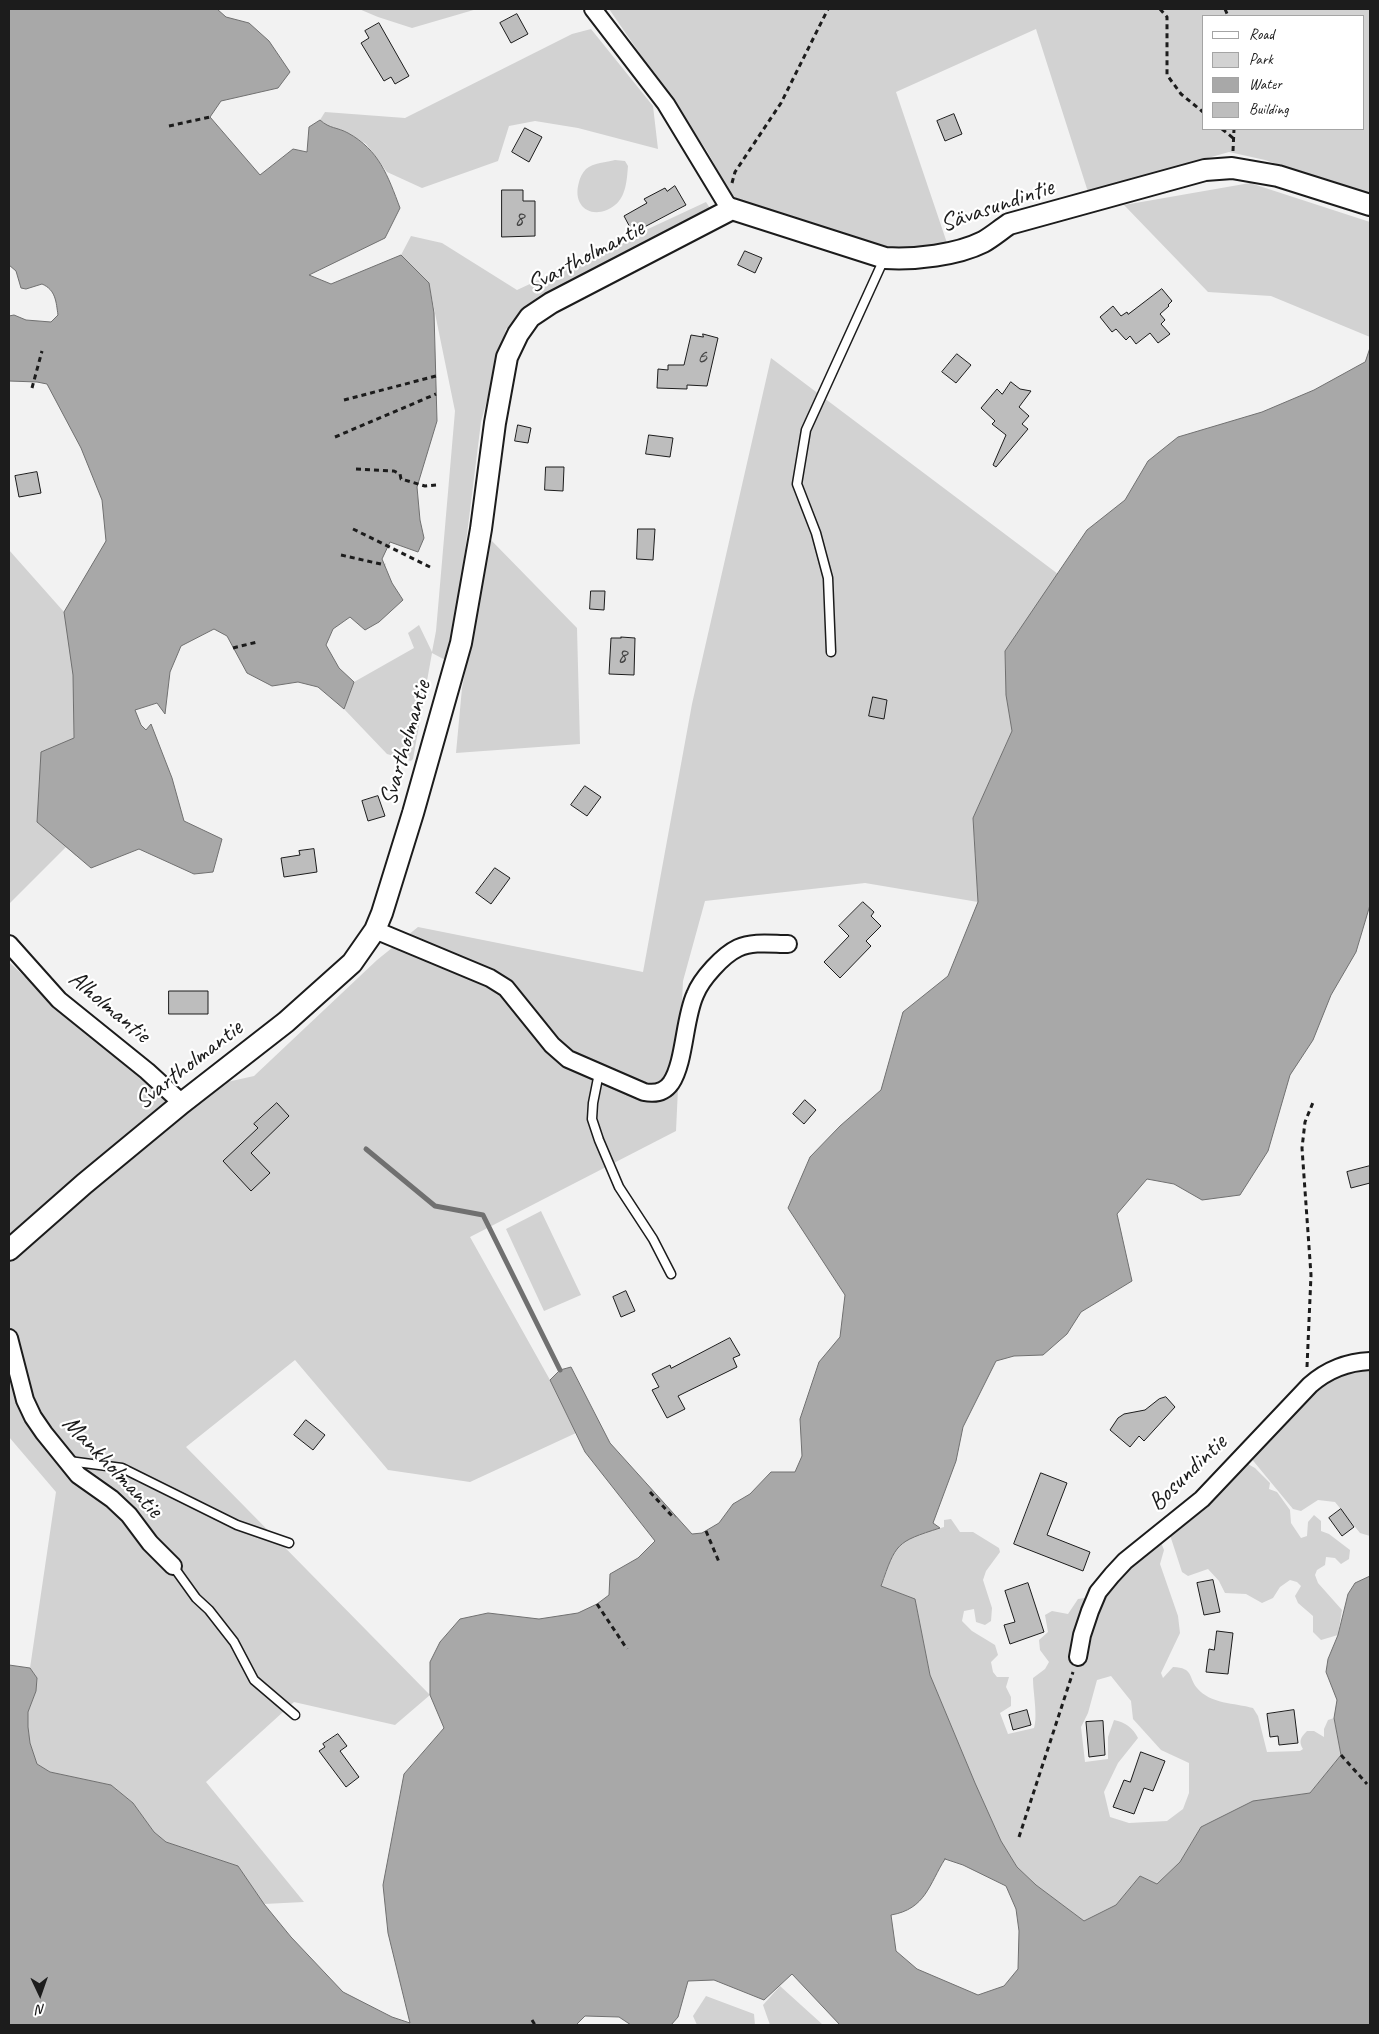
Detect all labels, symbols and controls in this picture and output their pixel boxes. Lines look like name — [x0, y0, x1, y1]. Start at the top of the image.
legend — [1202, 15, 1364, 130]
text: Road — [1249, 25, 1274, 44]
text: Park — [1249, 50, 1273, 69]
text: Water — [1249, 75, 1282, 94]
text: Building — [1249, 100, 1288, 119]
street label: Sävasundintie — [936, 173, 1058, 239]
house number: 8 — [514, 206, 524, 232]
street label: Svartholmantie — [522, 214, 650, 300]
house number: 6 — [697, 344, 707, 370]
house number: 8 — [617, 643, 627, 669]
street label: Svartholmantie — [374, 677, 438, 809]
street label: Alholmantie — [62, 964, 156, 1050]
street label: Svartholmantie — [129, 1014, 249, 1116]
street label: Mankholmantie — [55, 1409, 169, 1525]
street label: Bosundintie — [1142, 1428, 1234, 1518]
north arrow — [15, 1969, 65, 2019]
text: N — [36, 2001, 46, 2018]

